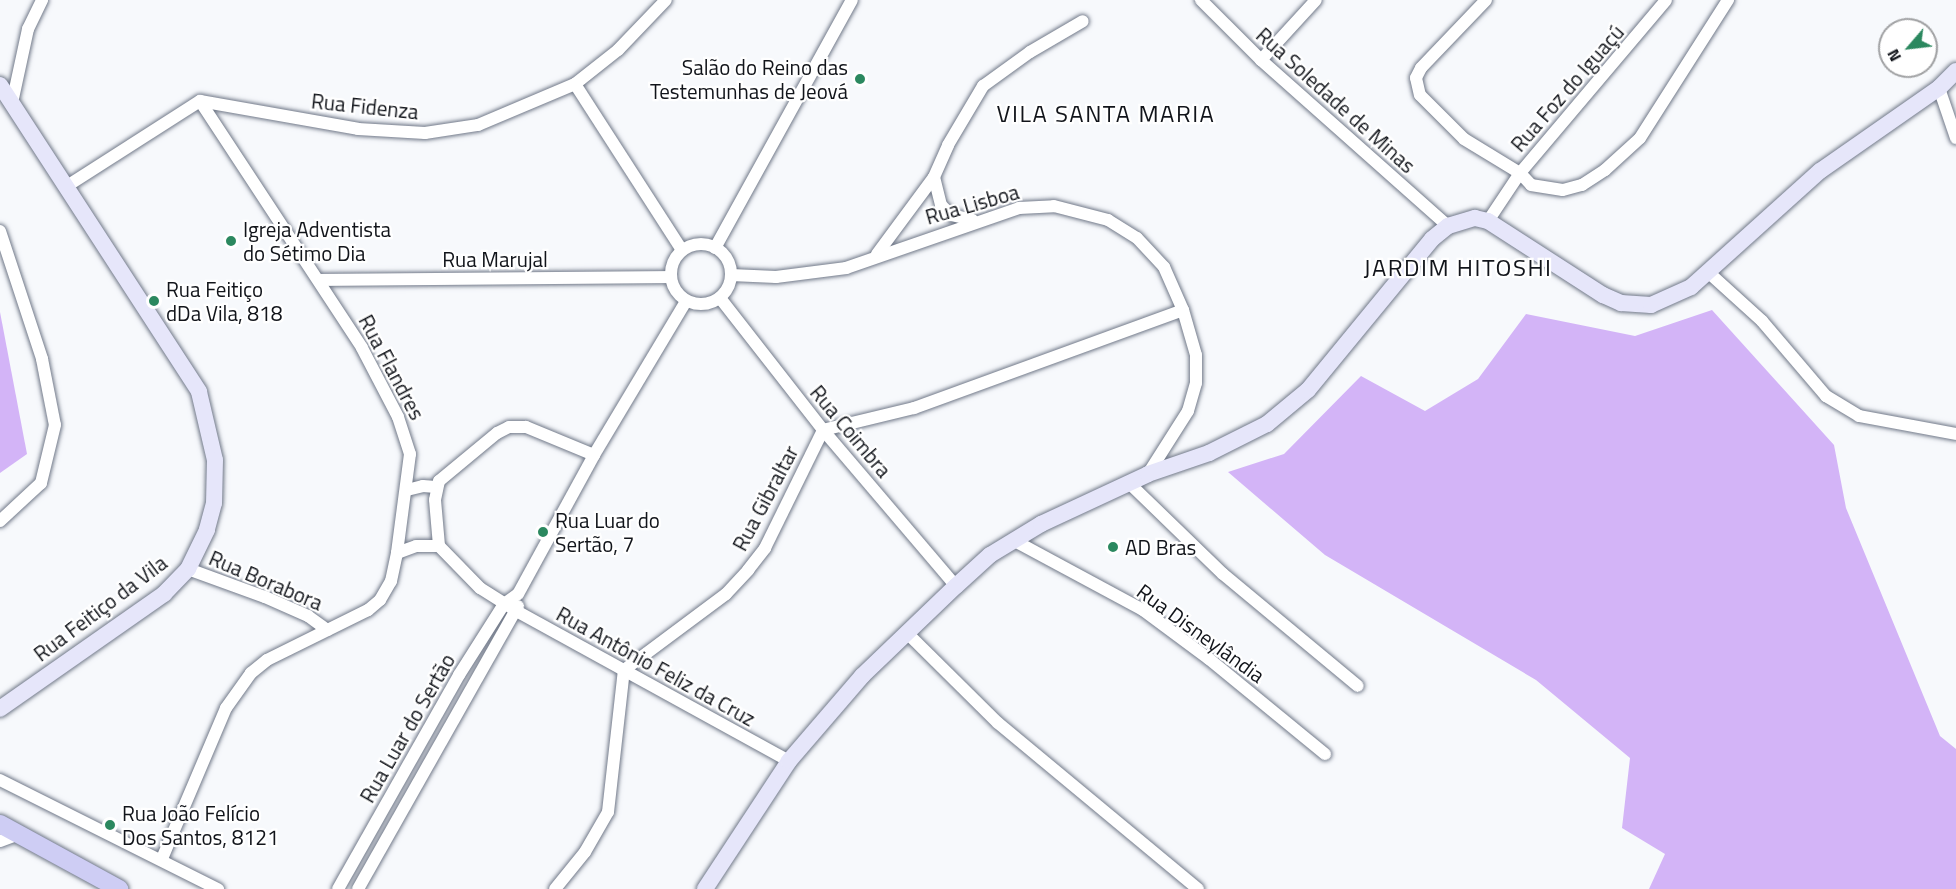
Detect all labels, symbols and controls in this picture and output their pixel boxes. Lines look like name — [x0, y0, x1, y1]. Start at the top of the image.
north arrow — [1878, 18, 1938, 78]
street label: Rua Foz do Iguaçú — [1505, 20, 1629, 156]
street label: Rua Soledade de Minas — [1251, 22, 1421, 178]
text: N — [1881, 45, 1907, 66]
place label: Salão do Reino das Testemunhas de Jeová — [650, 54, 848, 104]
marker: Salão do Reino das Testemunhas de Jeová — [853, 72, 867, 86]
street label: Rua Fidenza — [310, 88, 420, 124]
district label: VILA SANTA MARIA — [997, 100, 1215, 128]
street label: Rua Lisboa — [922, 179, 1022, 229]
place label: Igreja Adventista do Sétimo Dia — [243, 216, 391, 266]
marker: Igreja Adventista do Sétimo Dia — [224, 234, 238, 248]
street label: Rua Marujal — [442, 246, 548, 272]
district label: JARDIM HITOSHI — [1363, 254, 1553, 282]
place label: Rua Feitiço dDa Vila, 818 — [166, 276, 283, 326]
marker: Rua Feitiço dDa Vila, 818 — [147, 294, 161, 308]
street label: Rua Flandres — [354, 310, 430, 424]
street label: Rua Coimbra — [805, 380, 897, 482]
street label: Rua Gibraltar — [727, 441, 803, 555]
place label: Rua Luar do Sertão, 7 — [555, 507, 660, 557]
marker: Rua Luar do Sertão, 7 — [536, 525, 550, 539]
place label: AD Bras — [1125, 534, 1196, 560]
marker: AD Bras — [1106, 540, 1120, 554]
street label: Rua Borabora — [205, 545, 327, 615]
street label: Rua Feitiço da Vila — [28, 550, 172, 666]
street label: Rua Disneylândia — [1132, 578, 1270, 688]
street label: Rua Antônio Feliz da Cruz — [552, 601, 760, 731]
street label: Rua Luar do Sertão — [354, 649, 460, 807]
place label: Rua João Felício Dos Santos, 8121 — [122, 800, 279, 850]
marker: Rua João Felício Dos Santos, 8121 — [103, 818, 117, 832]

